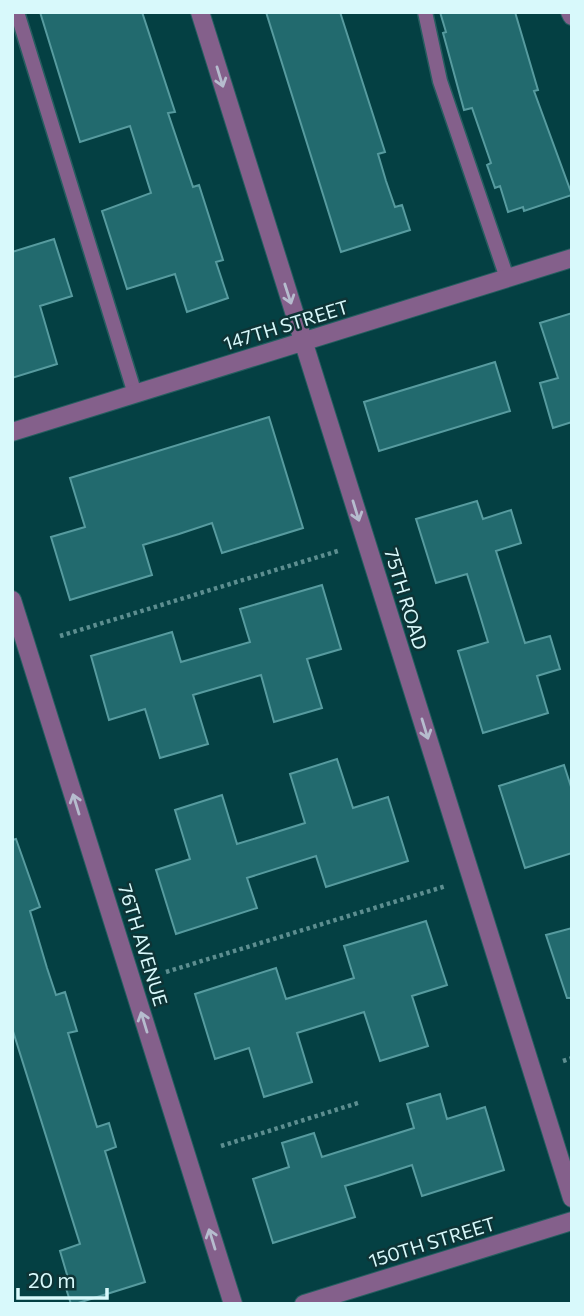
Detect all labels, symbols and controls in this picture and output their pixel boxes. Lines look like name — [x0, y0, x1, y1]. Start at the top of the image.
one-way arrow — [215, 66, 227, 88]
one-way arrow — [283, 283, 296, 305]
street label: 147TH STREET — [220, 295, 351, 354]
one-way arrow — [351, 500, 364, 522]
street label: 75TH ROAD — [380, 545, 433, 652]
one-way arrow — [419, 717, 432, 739]
one-way arrow — [69, 794, 82, 816]
street label: 76TH AVENUE — [114, 881, 173, 1009]
one-way arrow — [137, 1011, 150, 1033]
street label: 150TH STREET — [366, 1211, 498, 1272]
one-way arrow — [205, 1228, 218, 1250]
scale bar — [18, 1256, 107, 1300]
text: 20 m — [28, 1267, 76, 1292]

